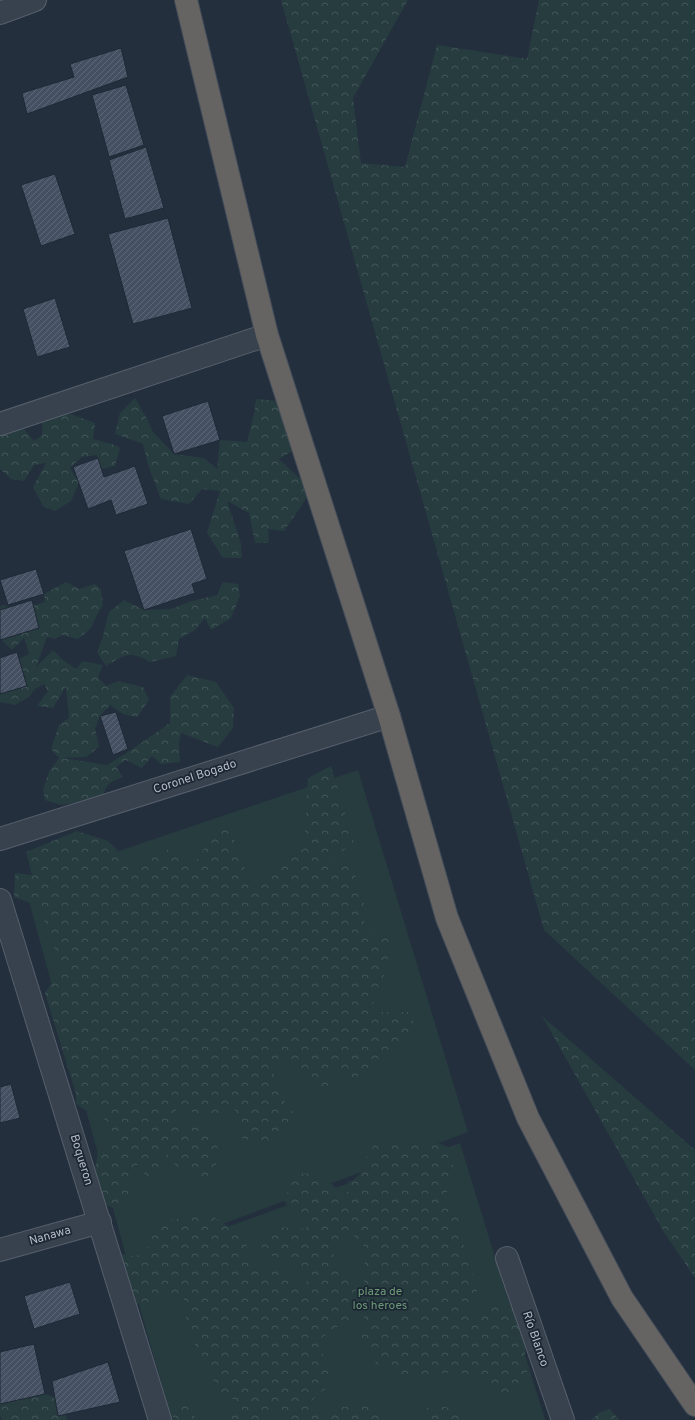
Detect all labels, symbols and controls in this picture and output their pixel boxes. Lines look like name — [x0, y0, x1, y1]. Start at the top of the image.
street label: Coronel Bogado — [151, 756, 239, 798]
street label: Boqueron — [66, 1132, 96, 1188]
street label: Nanawa — [27, 1222, 73, 1250]
park label: plaza de los heroes — [353, 1284, 407, 1314]
street label: Río Blanco — [518, 1309, 552, 1369]

